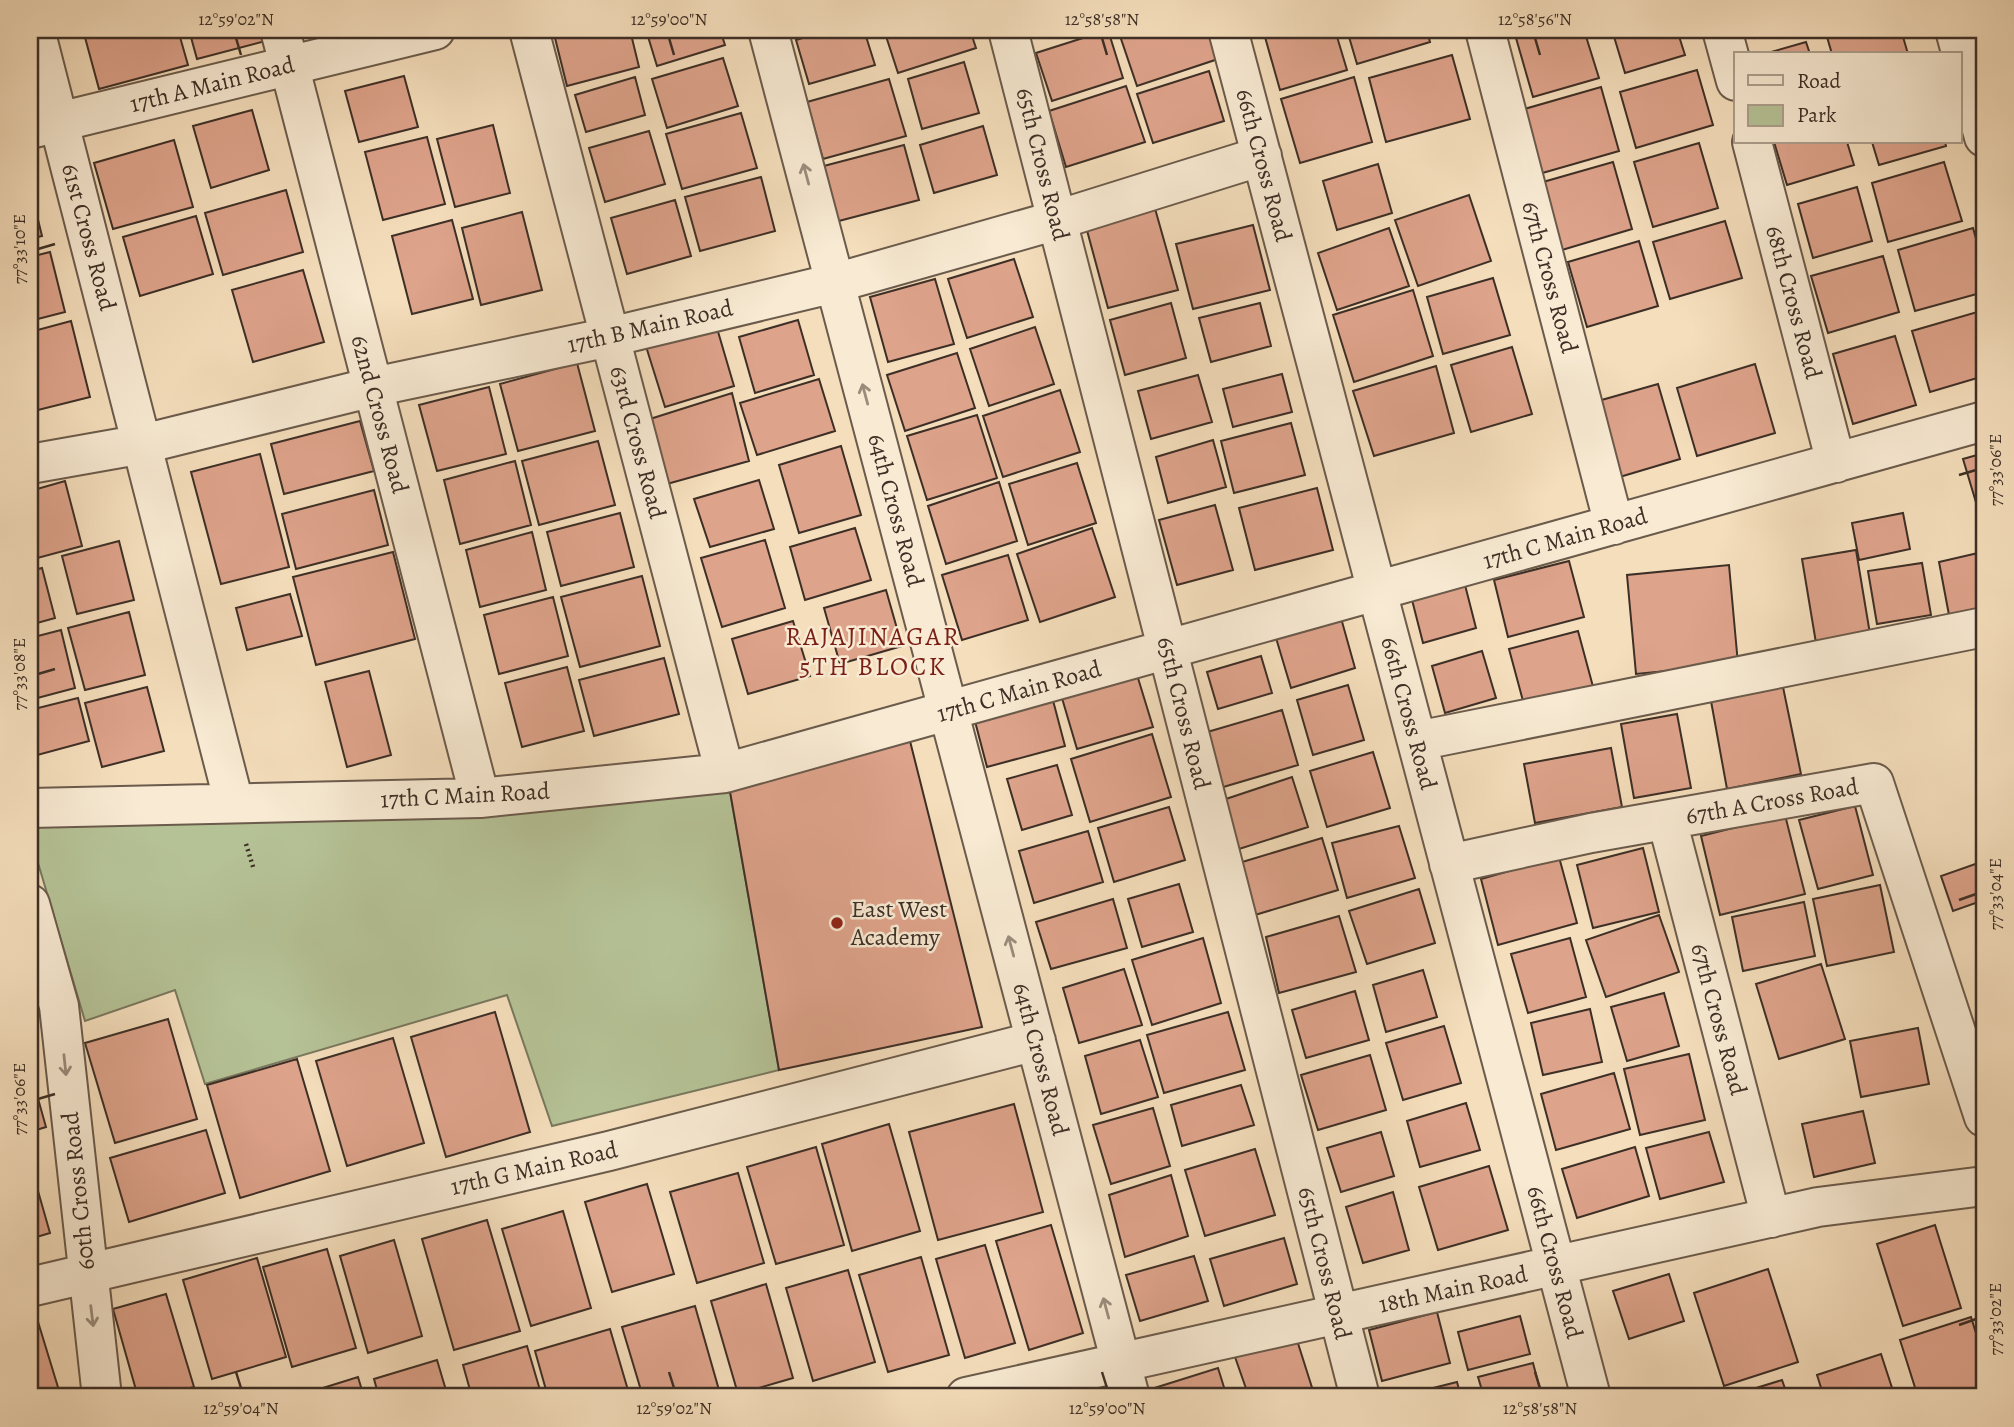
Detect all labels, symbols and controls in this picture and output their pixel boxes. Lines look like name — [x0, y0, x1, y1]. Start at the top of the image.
text: 12°59'02"N — [198, 7, 274, 31]
text: 12°59'00"N — [631, 7, 707, 31]
text: 12°58'58"N — [1065, 7, 1139, 31]
text: 12°58'56"N — [1498, 7, 1572, 31]
street label: 17th A Main Road — [126, 48, 298, 120]
legend — [1734, 52, 1962, 144]
text: Road — [1797, 67, 1841, 95]
street label: 65th Cross Road — [1009, 84, 1077, 244]
street label: 66th Cross Road — [1228, 85, 1300, 245]
text: Park — [1797, 101, 1837, 129]
street label: 61st Cross Road — [54, 160, 124, 314]
one-way arrow — [799, 163, 812, 186]
street label: 67th Cross Road — [1514, 197, 1586, 357]
text: 77°33'10"E — [7, 214, 31, 284]
street label: 68th Cross Road — [1758, 222, 1830, 382]
street label: 17th B Main Road — [564, 291, 736, 361]
street label: 62nd Cross Road — [343, 331, 417, 497]
street label: 63rd Cross Road — [602, 362, 674, 522]
one-way arrow — [857, 383, 870, 405]
street label: 64th Cross Road — [860, 430, 932, 590]
text: 77°33'06"E — [1983, 434, 2007, 506]
street label: 17th C Main Road — [1479, 499, 1651, 577]
district label: RAJAJINAGAR 5TH BLOCK — [785, 619, 961, 684]
street label: 65th Cross Road — [1150, 633, 1218, 793]
street label: 66th Cross Road — [1373, 633, 1445, 793]
text: 77°33'08"E — [7, 637, 31, 711]
street label: 17th C Main Road — [933, 652, 1105, 730]
street label: 67th A Cross Road — [1683, 770, 1861, 832]
street label: 17th C Main Road — [380, 775, 551, 815]
text: 77°33'04"E — [1983, 858, 2007, 930]
place label: East West Academy — [850, 893, 947, 953]
marker: East West Academy — [829, 915, 845, 931]
one-way arrow — [1004, 935, 1017, 957]
street label: 67th Cross Road — [1683, 939, 1755, 1099]
street label: 64th Cross Road — [1005, 979, 1077, 1139]
one-way arrow — [59, 1054, 72, 1076]
text: 77°33'06"E — [7, 1063, 31, 1135]
street label: 60th Cross Road — [54, 1110, 102, 1272]
street label: 17th G Main Road — [447, 1133, 621, 1203]
street label: 66th Cross Road — [1519, 1182, 1591, 1342]
street label: 65th Cross Road — [1291, 1183, 1359, 1343]
street label: 18th Main Road — [1376, 1258, 1530, 1320]
text: 77°33'02"E — [1983, 1283, 2007, 1355]
one-way arrow — [1099, 1297, 1112, 1319]
one-way arrow — [86, 1304, 99, 1327]
text: 12°59'04"N — [203, 1396, 279, 1420]
text: 12°59'02"N — [636, 1396, 712, 1420]
text: 12°59'00"N — [1069, 1396, 1145, 1420]
text: 12°58'58"N — [1503, 1396, 1577, 1420]

